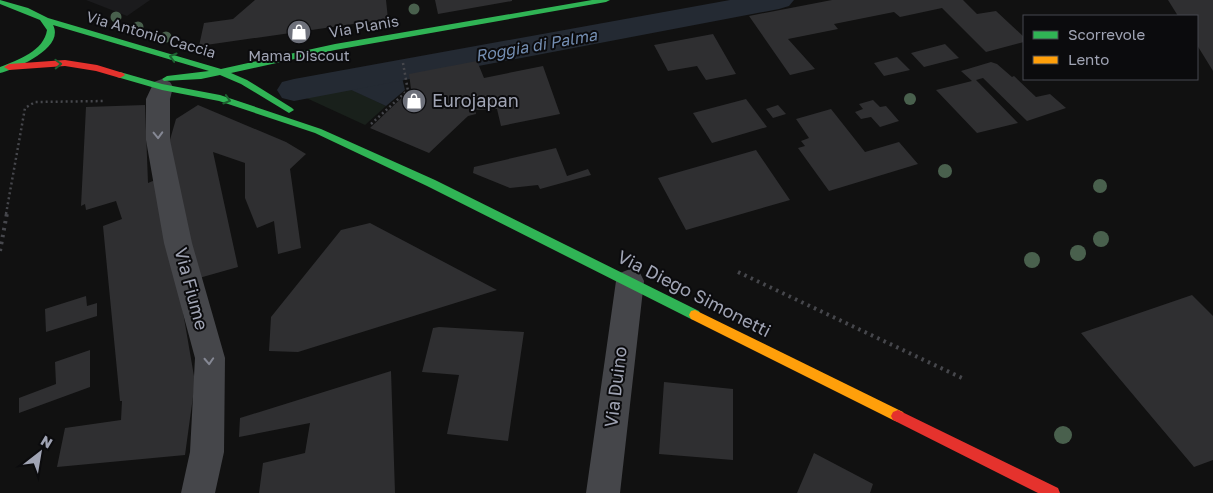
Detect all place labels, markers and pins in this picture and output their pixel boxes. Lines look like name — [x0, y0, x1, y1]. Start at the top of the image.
shop icon: Mama Discout — [286, 19, 312, 45]
place label: Mama Discout — [248, 46, 350, 64]
shop icon: Eurojapan — [401, 88, 427, 114]
place label: Eurojapan — [432, 89, 519, 111]

